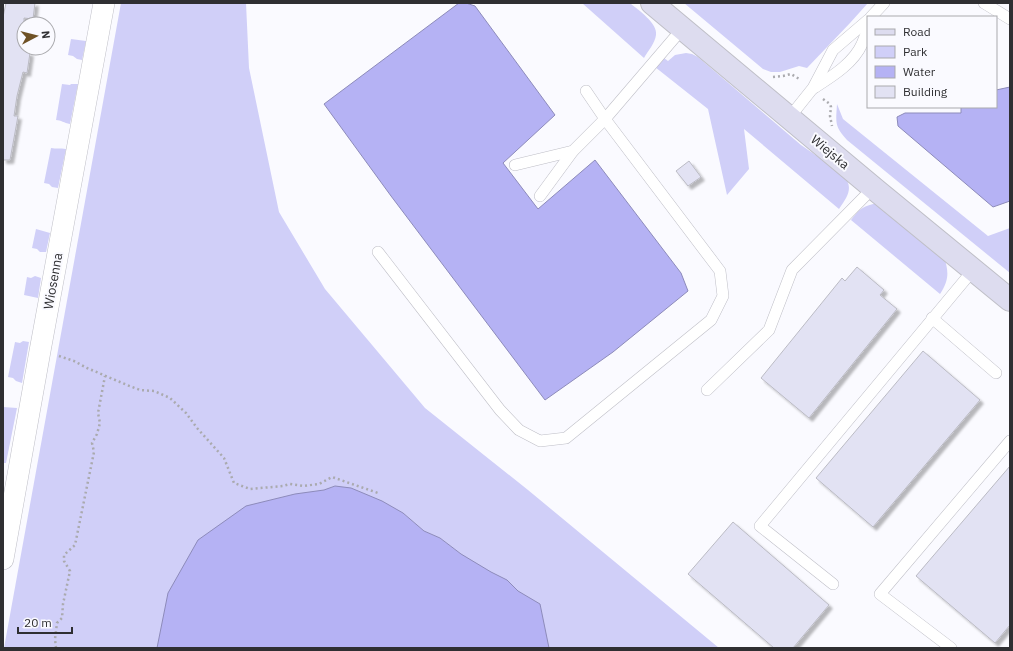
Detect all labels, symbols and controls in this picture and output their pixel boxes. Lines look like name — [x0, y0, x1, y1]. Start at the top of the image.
north arrow — [16, 16, 56, 56]
legend — [867, 16, 997, 108]
text: Road — [903, 24, 931, 39]
text: N — [38, 30, 53, 40]
text: Park — [903, 44, 928, 59]
text: Water — [903, 64, 936, 79]
text: Building — [903, 84, 948, 99]
street label: Wiejska — [807, 131, 853, 173]
street label: Wiosenna — [40, 251, 66, 311]
scale bar — [18, 609, 72, 635]
text: 20 m — [24, 615, 52, 630]

